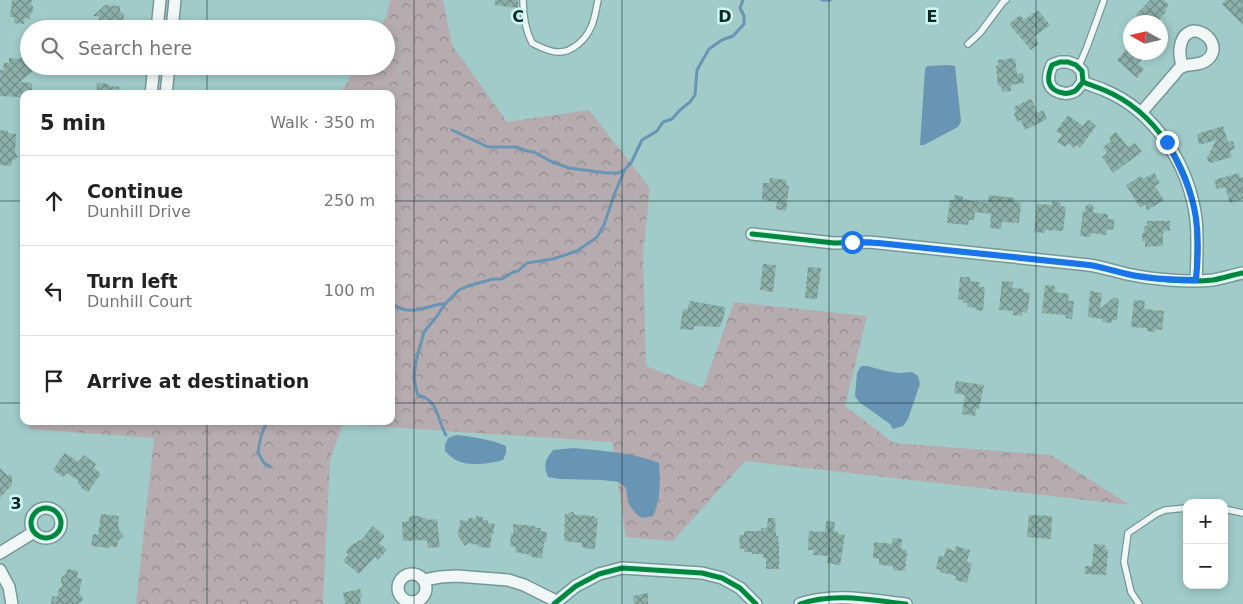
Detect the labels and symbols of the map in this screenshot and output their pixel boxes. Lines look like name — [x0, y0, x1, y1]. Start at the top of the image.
text: C — [512, 7, 524, 26]
text: D — [718, 7, 732, 26]
text: E — [927, 7, 937, 26]
north arrow — [1123, 15, 1168, 60]
route end — [1156, 131, 1179, 154]
route start — [841, 231, 864, 254]
text: 3 — [10, 494, 22, 513]

